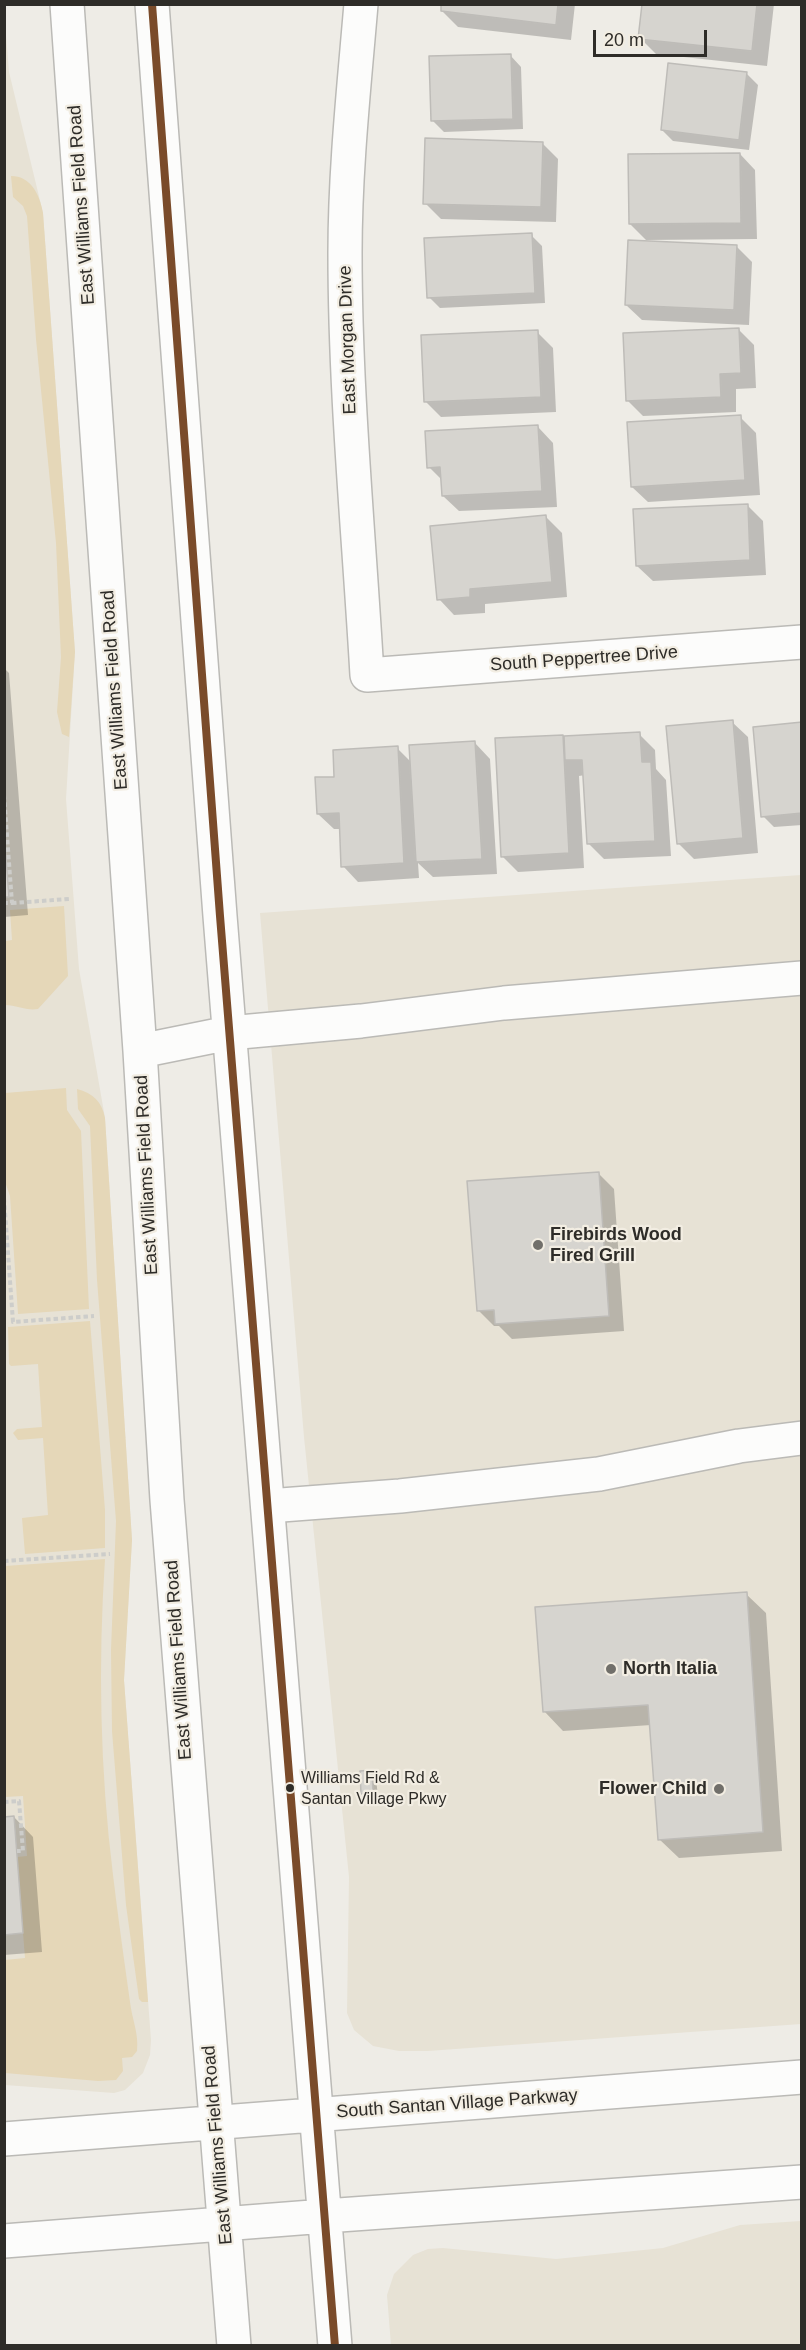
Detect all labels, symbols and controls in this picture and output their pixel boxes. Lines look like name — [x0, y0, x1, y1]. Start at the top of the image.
scale bar — [596, 18, 710, 56]
text: 20 m — [604, 30, 644, 50]
street label: East Williams Field Road — [64, 104, 100, 306]
street label: East Morgan Drive — [335, 265, 361, 415]
street label: East Williams Field Road — [97, 589, 133, 791]
street label: South Peppertree Drive — [489, 642, 679, 676]
street label: East Williams Field Road — [131, 1075, 163, 1275]
place label: Firebirds Wood Fired Grill — [550, 1224, 682, 1266]
marker: Firebirds Wood Fired Grill — [531, 1238, 545, 1252]
street label: East Williams Field Road — [161, 1559, 197, 1761]
place label: North Italia — [623, 1658, 717, 1680]
marker: North Italia — [604, 1662, 618, 1676]
place label: Williams Field Rd & Santan Village Pkwy — [301, 1769, 447, 1807]
place label: Flower Child — [599, 1778, 707, 1800]
marker: Williams Field Rd & Santan Village Pkwy — [284, 1782, 296, 1794]
marker: Flower Child — [712, 1782, 726, 1796]
street label: East Williams Field Road — [199, 2044, 237, 2246]
street label: South Santan Village Parkway — [336, 2085, 578, 2123]

